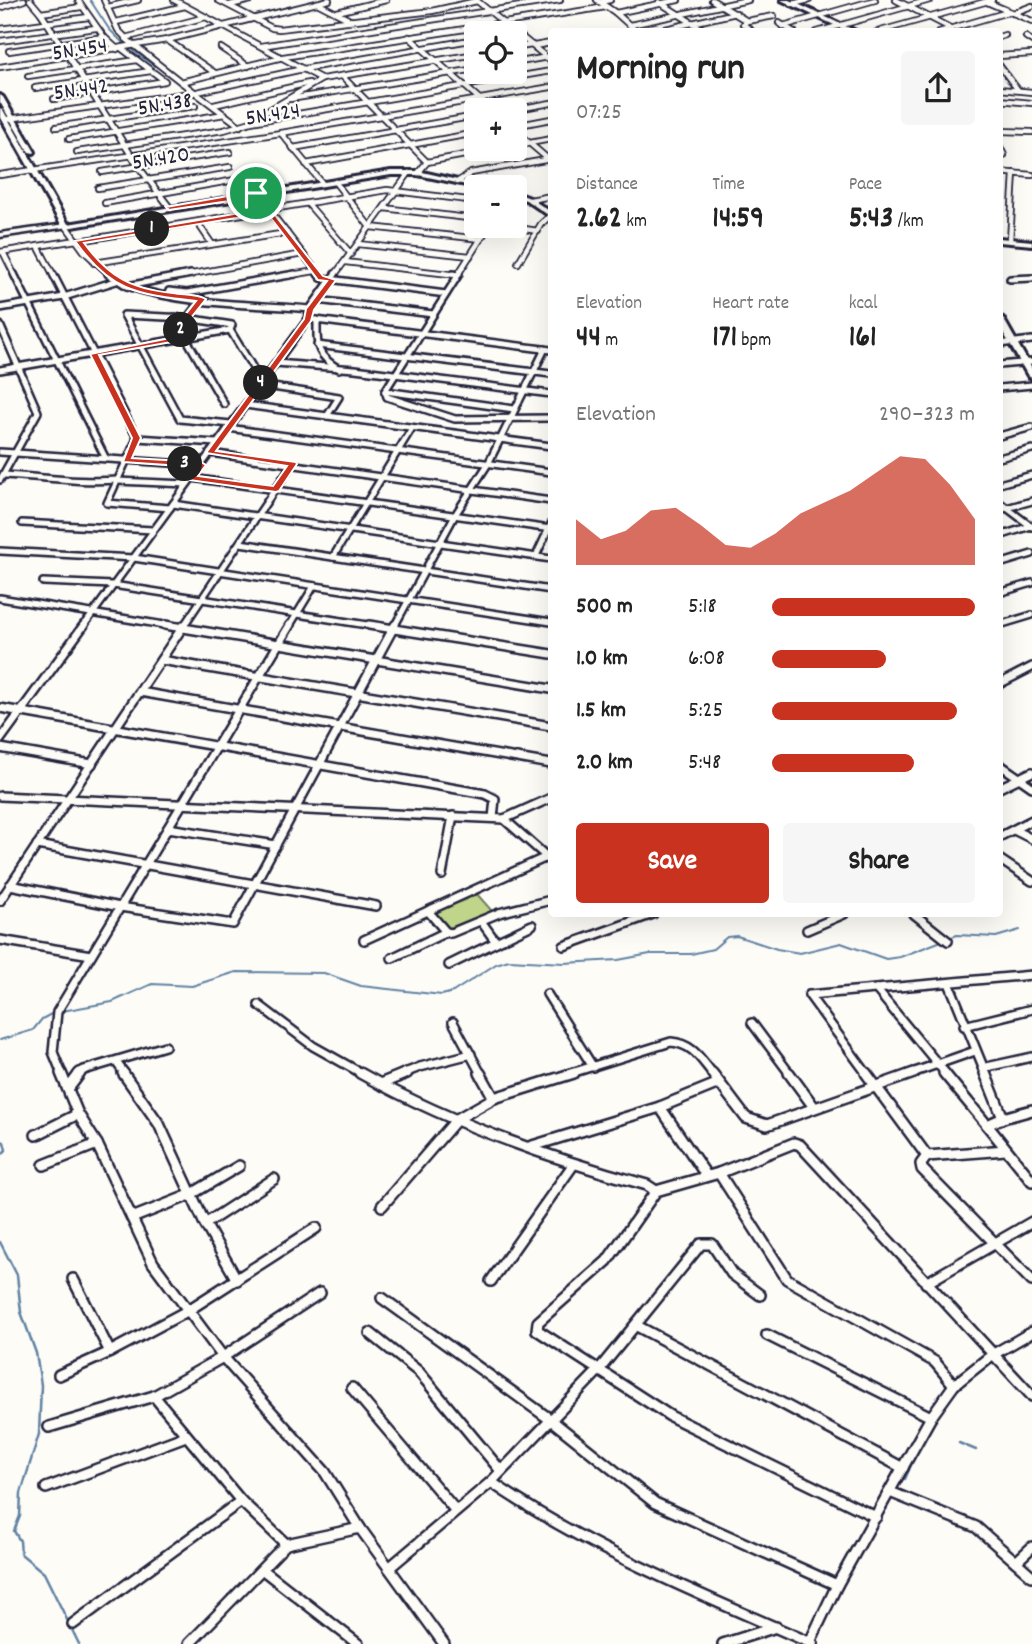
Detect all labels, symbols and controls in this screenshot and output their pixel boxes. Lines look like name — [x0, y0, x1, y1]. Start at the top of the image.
map controls — [464, 21, 527, 238]
button: locate — [464, 21, 527, 84]
street label: 5N.454 — [50, 30, 110, 72]
text: Morning run — [576, 43, 745, 98]
button: share — [901, 51, 975, 125]
street label: 5N.442 — [51, 71, 111, 111]
street label: 5N.438 — [135, 85, 195, 127]
street label: 5N.424 — [243, 95, 303, 137]
text: 07:25 — [576, 97, 622, 130]
button: + — [464, 98, 527, 161]
street label: 5N.420 — [130, 139, 192, 181]
pin — [226, 163, 286, 223]
text: Distance — [576, 172, 638, 199]
text: Time — [712, 172, 745, 199]
text: Pace — [849, 172, 882, 199]
icon: arrive — [237, 174, 275, 212]
button: − — [464, 175, 527, 238]
text: 2.62 — [576, 199, 622, 242]
text: 14:59 — [712, 199, 764, 242]
text: 5:43 — [849, 199, 893, 242]
text: km — [622, 209, 647, 236]
text: /km — [893, 209, 924, 236]
pin: 1 — [134, 212, 170, 246]
text: 1 — [149, 215, 154, 242]
text: Elevation — [576, 291, 642, 318]
text: Heart rate — [712, 291, 789, 318]
text: kcal — [849, 291, 878, 318]
pin: 2 — [164, 312, 198, 348]
text: 2 — [176, 316, 185, 343]
text: 44 — [576, 318, 601, 361]
text: 171 — [712, 318, 737, 361]
text: 161 — [849, 318, 877, 361]
text: m — [601, 328, 618, 355]
text: bpm — [737, 328, 771, 355]
pin: 4 — [244, 366, 278, 400]
text: 4 — [257, 369, 264, 396]
text: Elevation — [576, 399, 656, 432]
text: 290–323 m — [879, 399, 975, 432]
pin: 3 — [168, 447, 202, 482]
text: 3 — [180, 450, 189, 477]
text: 500 m — [576, 591, 633, 624]
text: 5:18 — [688, 591, 717, 624]
text: 1.0 km — [576, 643, 628, 676]
text: 6:08 — [688, 643, 725, 676]
text: 1.5 km — [576, 695, 626, 728]
text: 5:25 — [688, 695, 723, 728]
text: 2.0 km — [576, 747, 633, 780]
text: 5:48 — [688, 747, 721, 780]
button: Save — [576, 823, 769, 903]
button: Share — [783, 823, 975, 903]

